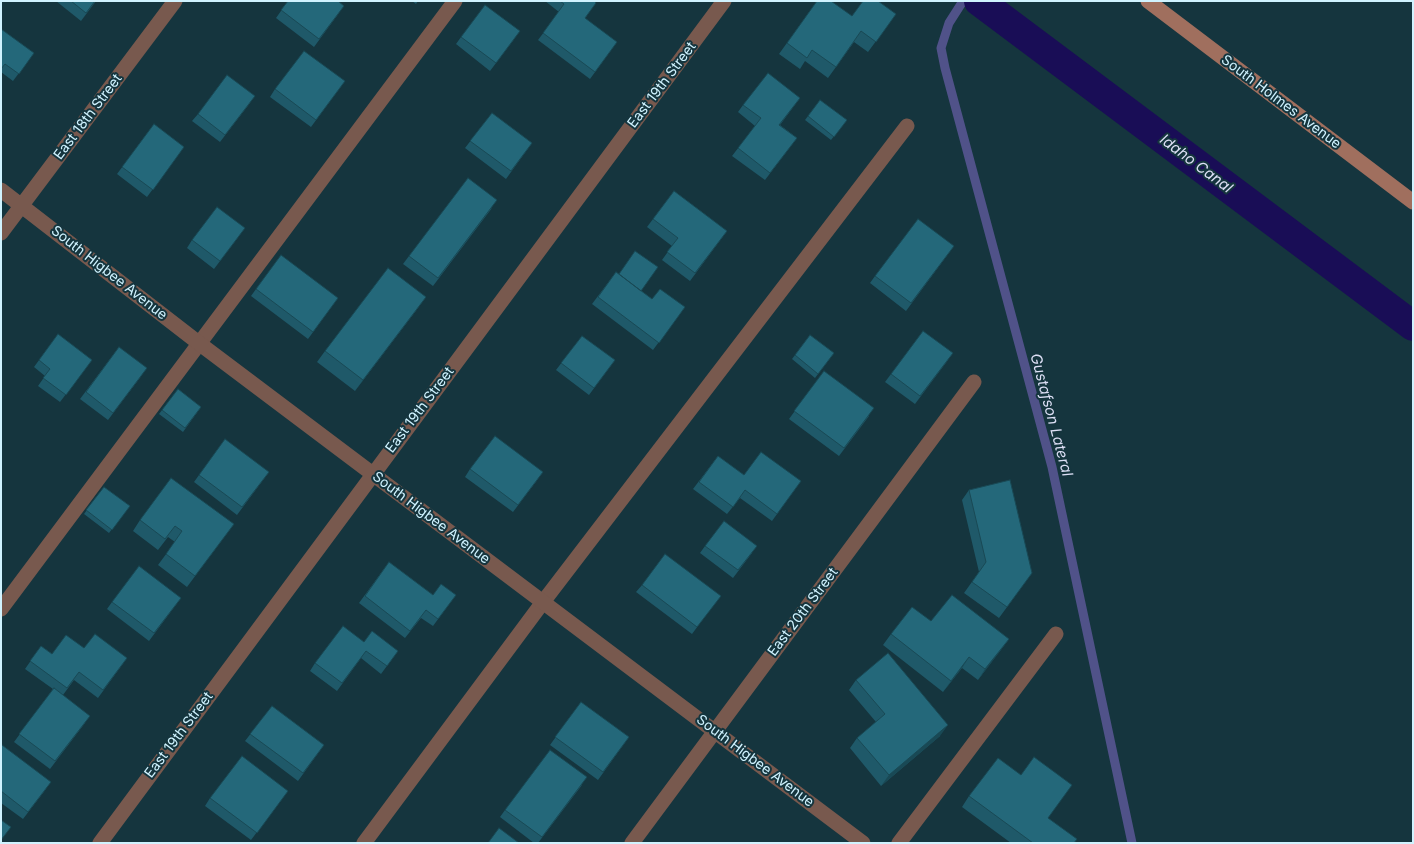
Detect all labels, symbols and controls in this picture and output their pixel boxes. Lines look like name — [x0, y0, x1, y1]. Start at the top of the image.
street label: East 19th Street — [624, 39, 700, 131]
street label: South Holmes Avenue — [1218, 51, 1344, 153]
street label: East 18th Street — [50, 71, 126, 163]
water label: Idaho Canal — [1156, 131, 1236, 197]
street label: South Higbee Avenue — [48, 222, 170, 324]
water label: Gustafson Lateral — [1026, 352, 1076, 478]
street label: East 19th Street — [382, 364, 458, 456]
street label: South Higbee Avenue — [369, 468, 493, 568]
street label: East 20th Street — [764, 565, 842, 659]
street label: East 19th Street — [141, 689, 217, 781]
street label: South Higbee Avenue — [693, 711, 817, 811]

